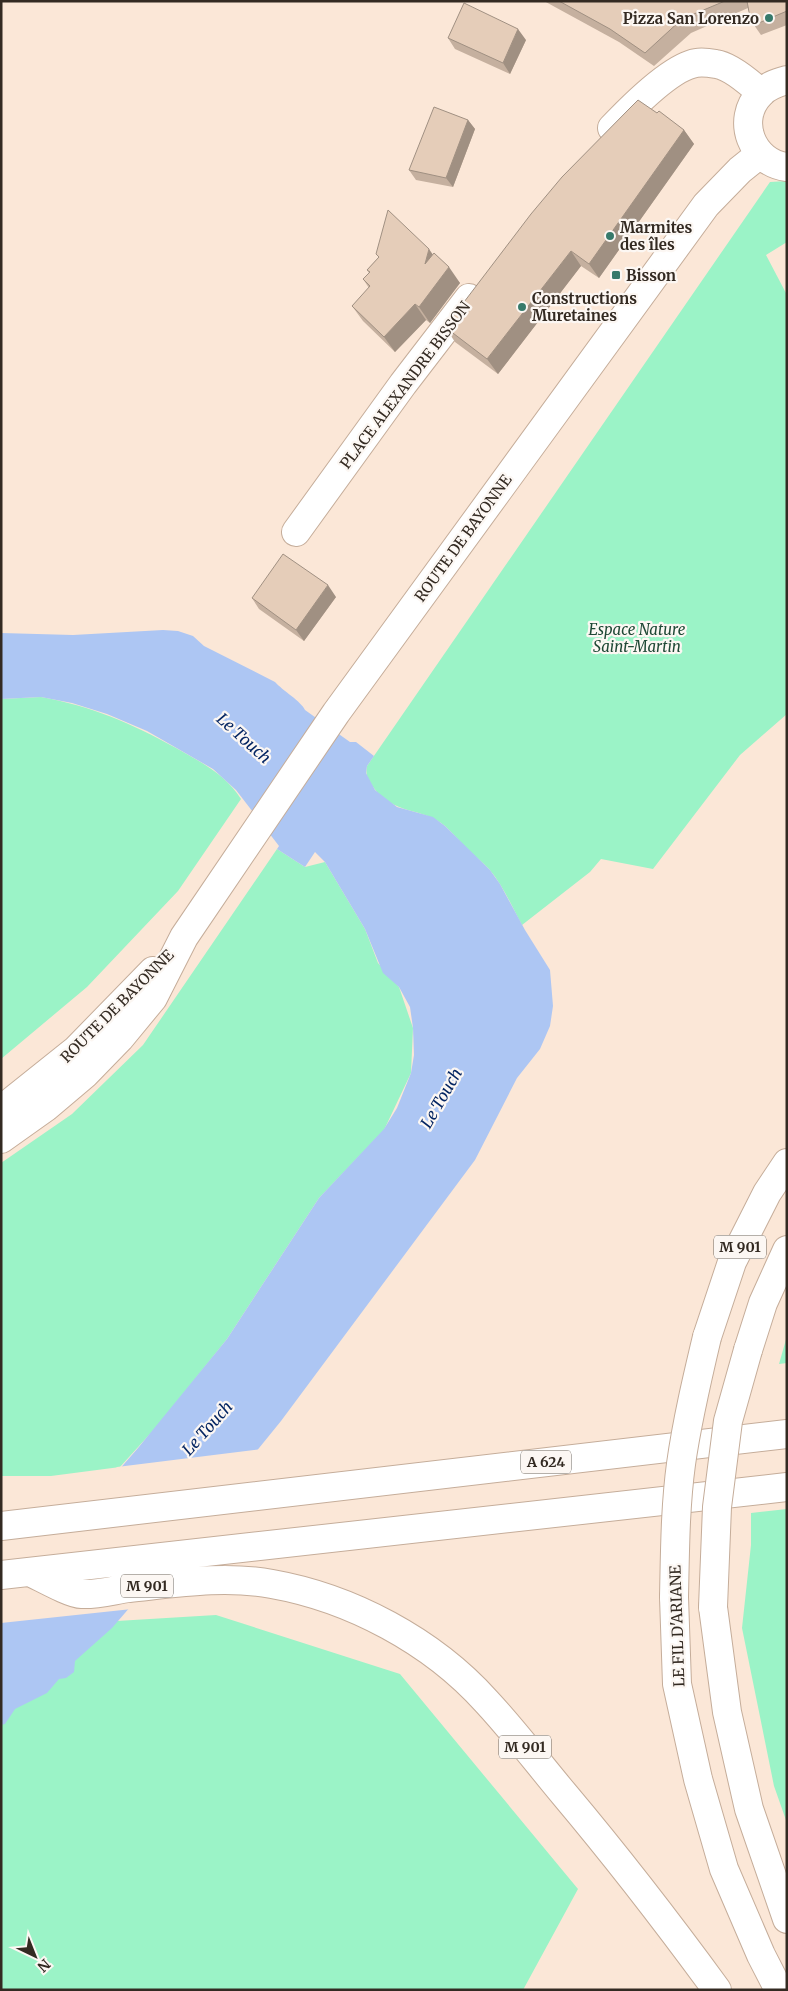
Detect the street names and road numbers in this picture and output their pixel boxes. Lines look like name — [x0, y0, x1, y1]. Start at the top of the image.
street label: PLACE ALEXANDRE BISSON — [336, 297, 474, 472]
street label: ROUTE DE BAYONNE — [410, 470, 516, 605]
street label: ROUTE DE BAYONNE — [56, 945, 178, 1067]
road number: M 901 — [714, 1236, 766, 1258]
road number: A 624 — [521, 1450, 571, 1474]
street label: LE FIL D'ARIANE — [665, 1564, 689, 1687]
road number: M 901 — [121, 1574, 173, 1598]
road number: M 901 — [499, 1735, 551, 1758]

